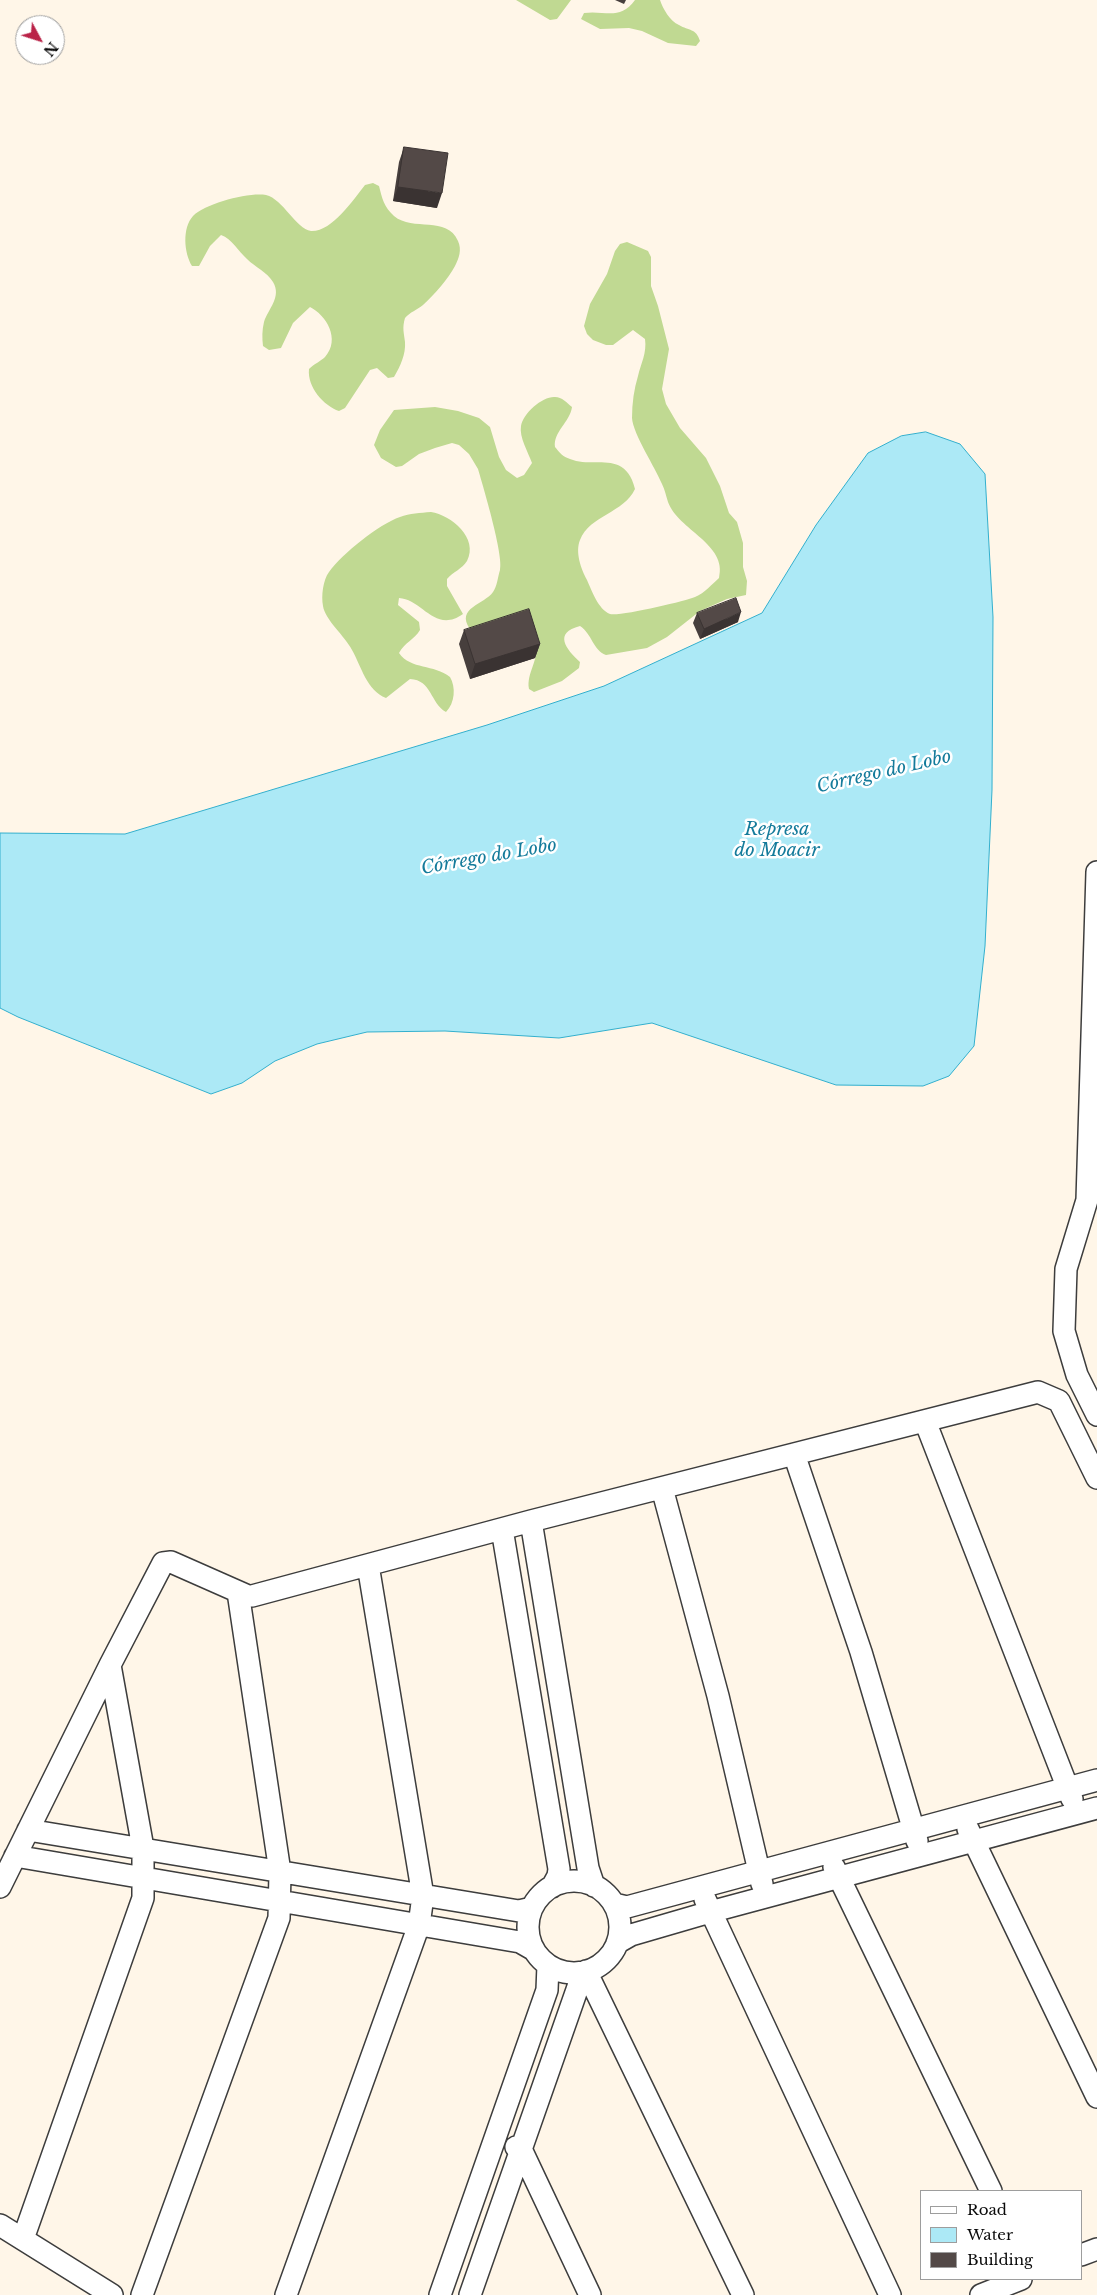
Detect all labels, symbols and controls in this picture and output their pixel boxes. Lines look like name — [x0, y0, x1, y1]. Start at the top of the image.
north arrow — [15, 15, 65, 65]
text: N — [40, 38, 62, 60]
water label: Córrego do Lobo — [815, 746, 953, 798]
water label: Represa do Moacir — [735, 819, 819, 862]
water label: Córrego do Lobo — [419, 834, 559, 880]
legend — [920, 2190, 1082, 2280]
text: Road — [967, 2200, 1007, 2219]
text: Water — [967, 2225, 1013, 2244]
text: Building — [967, 2250, 1033, 2269]

